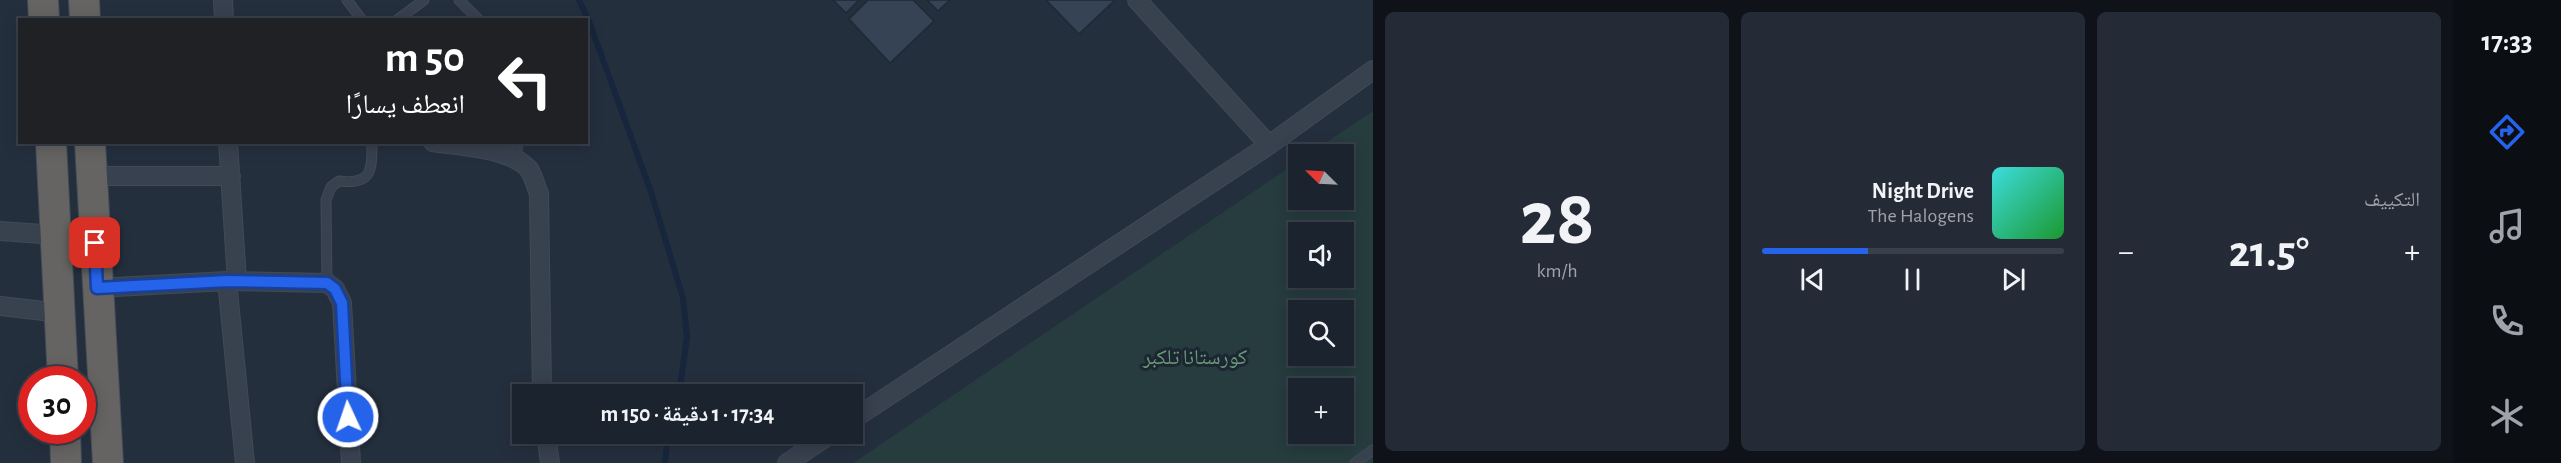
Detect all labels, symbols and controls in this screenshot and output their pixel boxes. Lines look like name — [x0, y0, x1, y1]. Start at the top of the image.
text: 17:33 — [2482, 28, 2532, 55]
text: 50 m — [385, 37, 465, 79]
icon: left — [486, 42, 564, 120]
text: انعطف يسارًا — [346, 91, 465, 118]
icon: directions — [2486, 111, 2528, 153]
north arrow — [1288, 144, 1354, 210]
map controls — [1288, 144, 1354, 444]
text: Night Drive — [1872, 180, 1974, 202]
text: 28 — [1519, 181, 1595, 259]
text: التكييف — [2364, 190, 2420, 210]
icon: music — [2486, 205, 2528, 247]
text: The Halogens — [1868, 206, 1974, 226]
pin — [69, 217, 120, 268]
button: sound — [1288, 222, 1354, 288]
icon: arrive — [78, 226, 111, 259]
text: 21.5° — [2229, 230, 2309, 275]
text: − — [2118, 236, 2134, 269]
text: + — [2404, 236, 2420, 269]
text: km/h — [1536, 261, 1578, 281]
icon: previous — [1796, 263, 1829, 296]
icon: pause — [1896, 263, 1929, 296]
icon: next — [1997, 263, 2030, 296]
button: search — [1288, 300, 1354, 366]
icon: phone — [2486, 300, 2528, 342]
park label: كورستانا تلكبر — [1142, 347, 1248, 368]
speed limit sign: 30 — [18, 366, 96, 444]
button: + — [1288, 378, 1354, 444]
position arrow — [316, 385, 380, 449]
icon: climate — [2486, 395, 2528, 437]
text: 17:34 · 1 دقيقة · 150 m — [601, 403, 774, 425]

